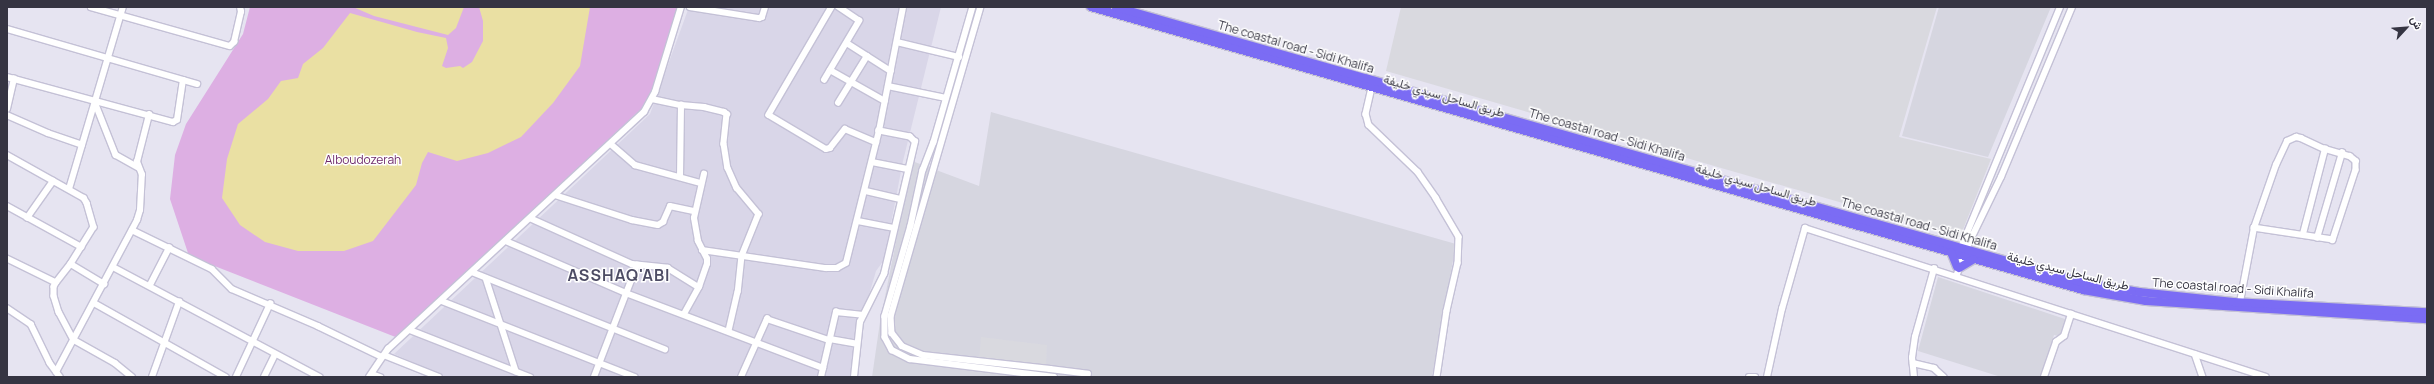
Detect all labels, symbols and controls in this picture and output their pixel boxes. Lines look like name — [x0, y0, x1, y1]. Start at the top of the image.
north arrow — [2386, 8, 2426, 48]
text: ش — [2408, 13, 2427, 32]
street label: The coastal road - Sidi Khalifa — [1216, 18, 1376, 76]
street label: طريق الساحل سيدي خليفة — [1382, 72, 1506, 120]
street label: The coastal road - Sidi Khalifa — [1527, 106, 1687, 164]
park label: Alboudozerah — [325, 153, 401, 167]
street label: طريق الساحل سيدي خليفة — [1694, 161, 1818, 209]
street label: The coastal road - Sidi Khalifa — [1839, 195, 1999, 253]
street label: طريق الساحل سيدي خليفة — [2005, 249, 2131, 293]
district label: ASSHAQ'ABI — [567, 265, 671, 285]
street label: The coastal road - Sidi Khalifa — [2152, 275, 2314, 301]

